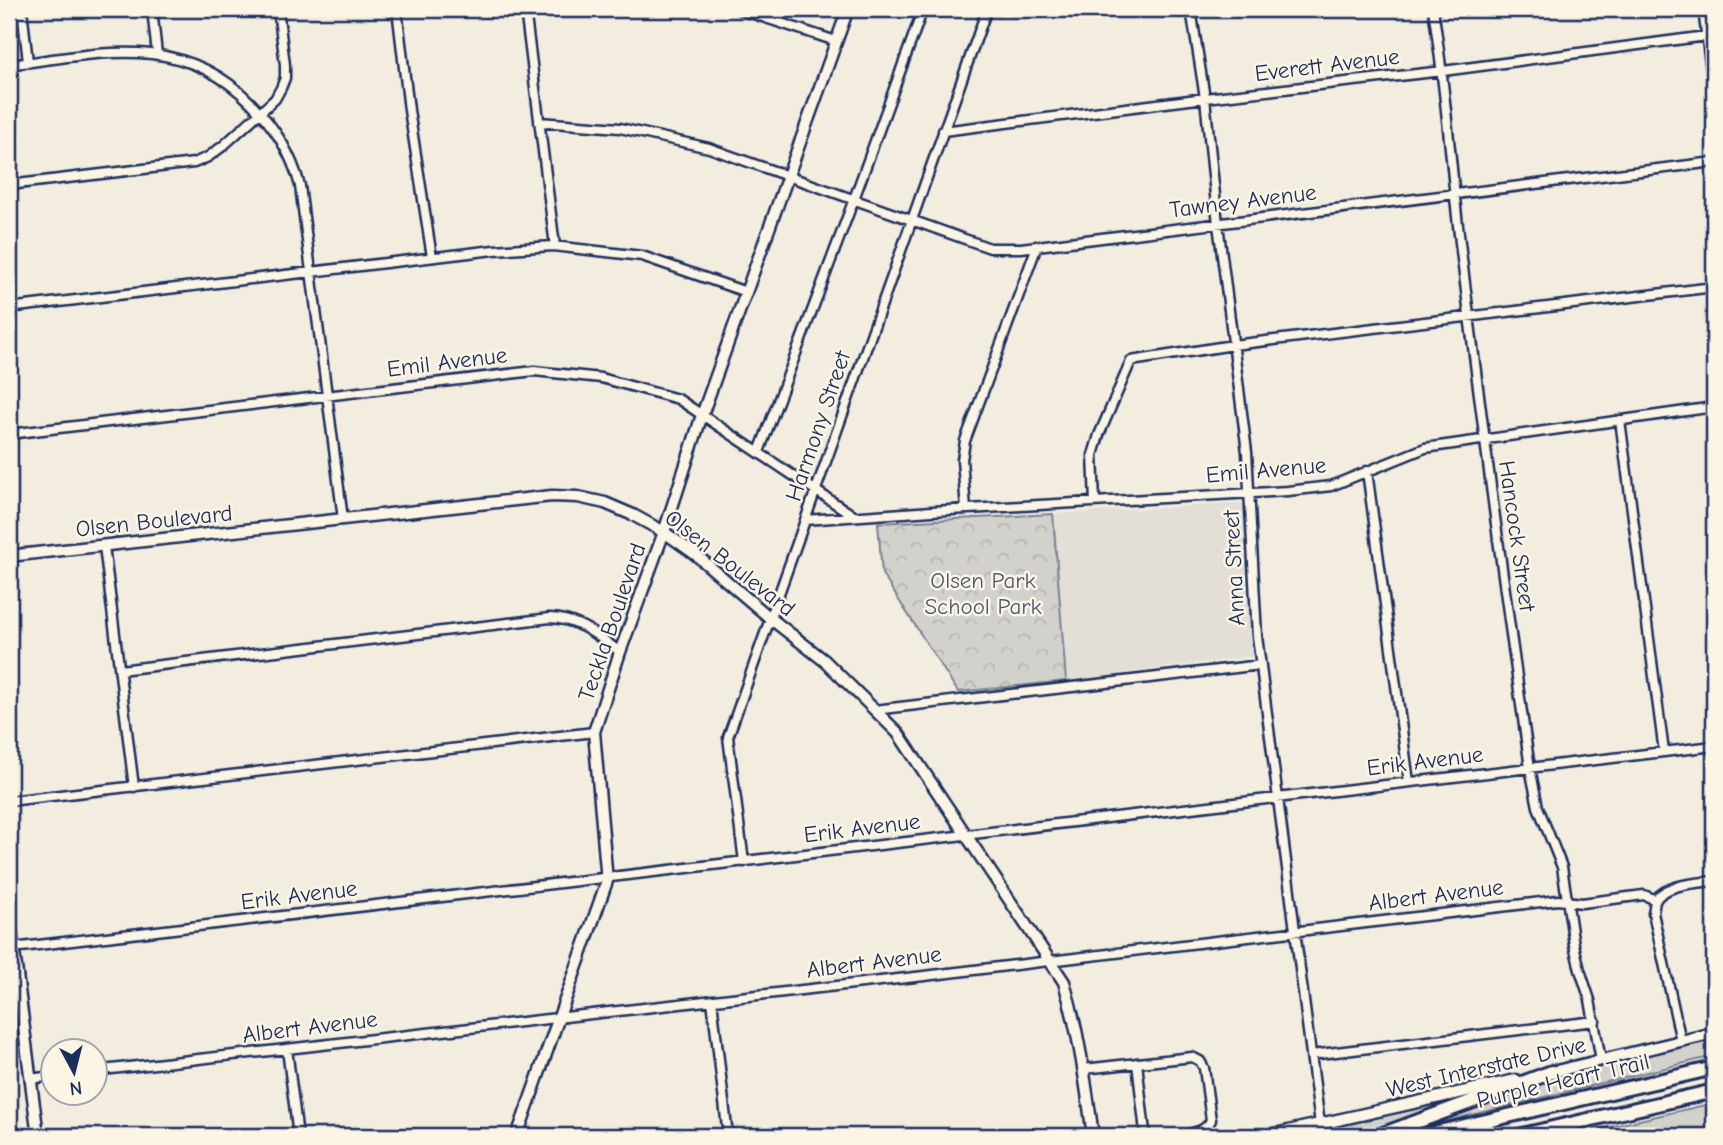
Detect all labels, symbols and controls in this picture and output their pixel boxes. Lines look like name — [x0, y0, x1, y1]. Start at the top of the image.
street label: Everett Avenue — [1253, 43, 1401, 87]
street label: Tawney Avenue — [1168, 179, 1318, 223]
street label: Emil Avenue — [385, 341, 509, 383]
street label: Harmony Street — [780, 346, 857, 505]
street label: Emil Avenue — [1205, 451, 1327, 489]
street label: Hancock Street — [1493, 459, 1541, 615]
street label: Olsen Boulevard — [74, 499, 234, 543]
street label: Olsen Boulevard — [660, 504, 800, 622]
street label: Anna Street — [1217, 508, 1251, 627]
street label: Teckla Boulevard — [572, 540, 652, 704]
park label: Olsen Park School Park — [924, 567, 1042, 620]
street label: Erik Avenue — [1365, 740, 1485, 782]
street label: Erik Avenue — [802, 807, 922, 849]
street label: Albert Avenue — [1367, 873, 1505, 917]
street label: Erik Avenue — [239, 874, 359, 916]
street label: Albert Avenue — [805, 940, 943, 984]
street label: Albert Avenue — [241, 1005, 379, 1049]
street label: West Interstate Drive — [1384, 1031, 1588, 1103]
north arrow — [38, 1036, 108, 1106]
street label: Purple Heart Trail — [1474, 1048, 1652, 1114]
text: N — [68, 1076, 83, 1100]

